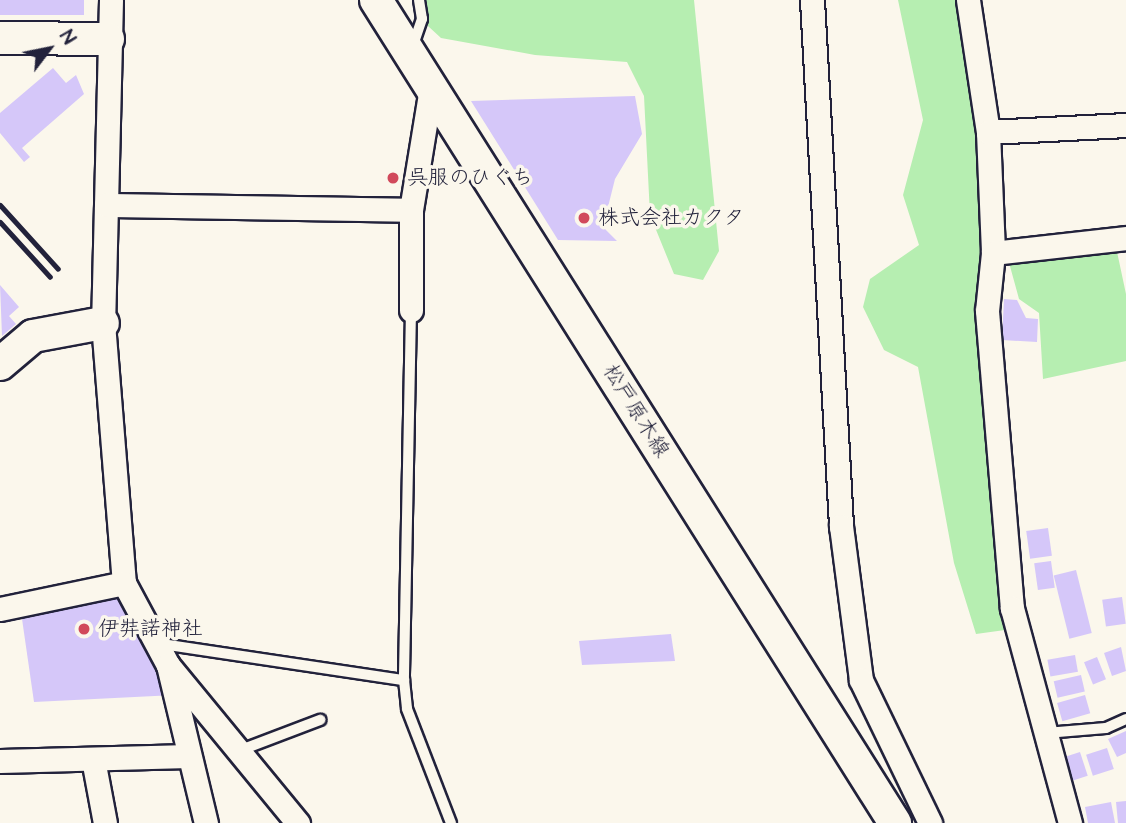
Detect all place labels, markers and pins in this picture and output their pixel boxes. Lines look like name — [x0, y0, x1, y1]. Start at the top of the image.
place label: 呉服のひぐち — [407, 165, 533, 191]
marker: 呉服のひぐち — [385, 170, 401, 186]
place label: 株式会社カクタ — [598, 205, 745, 231]
marker: 株式会社カクタ — [576, 210, 592, 226]
place label: 伊弉諾神社 — [98, 616, 203, 642]
marker: 伊弉諾神社 — [76, 621, 92, 637]

